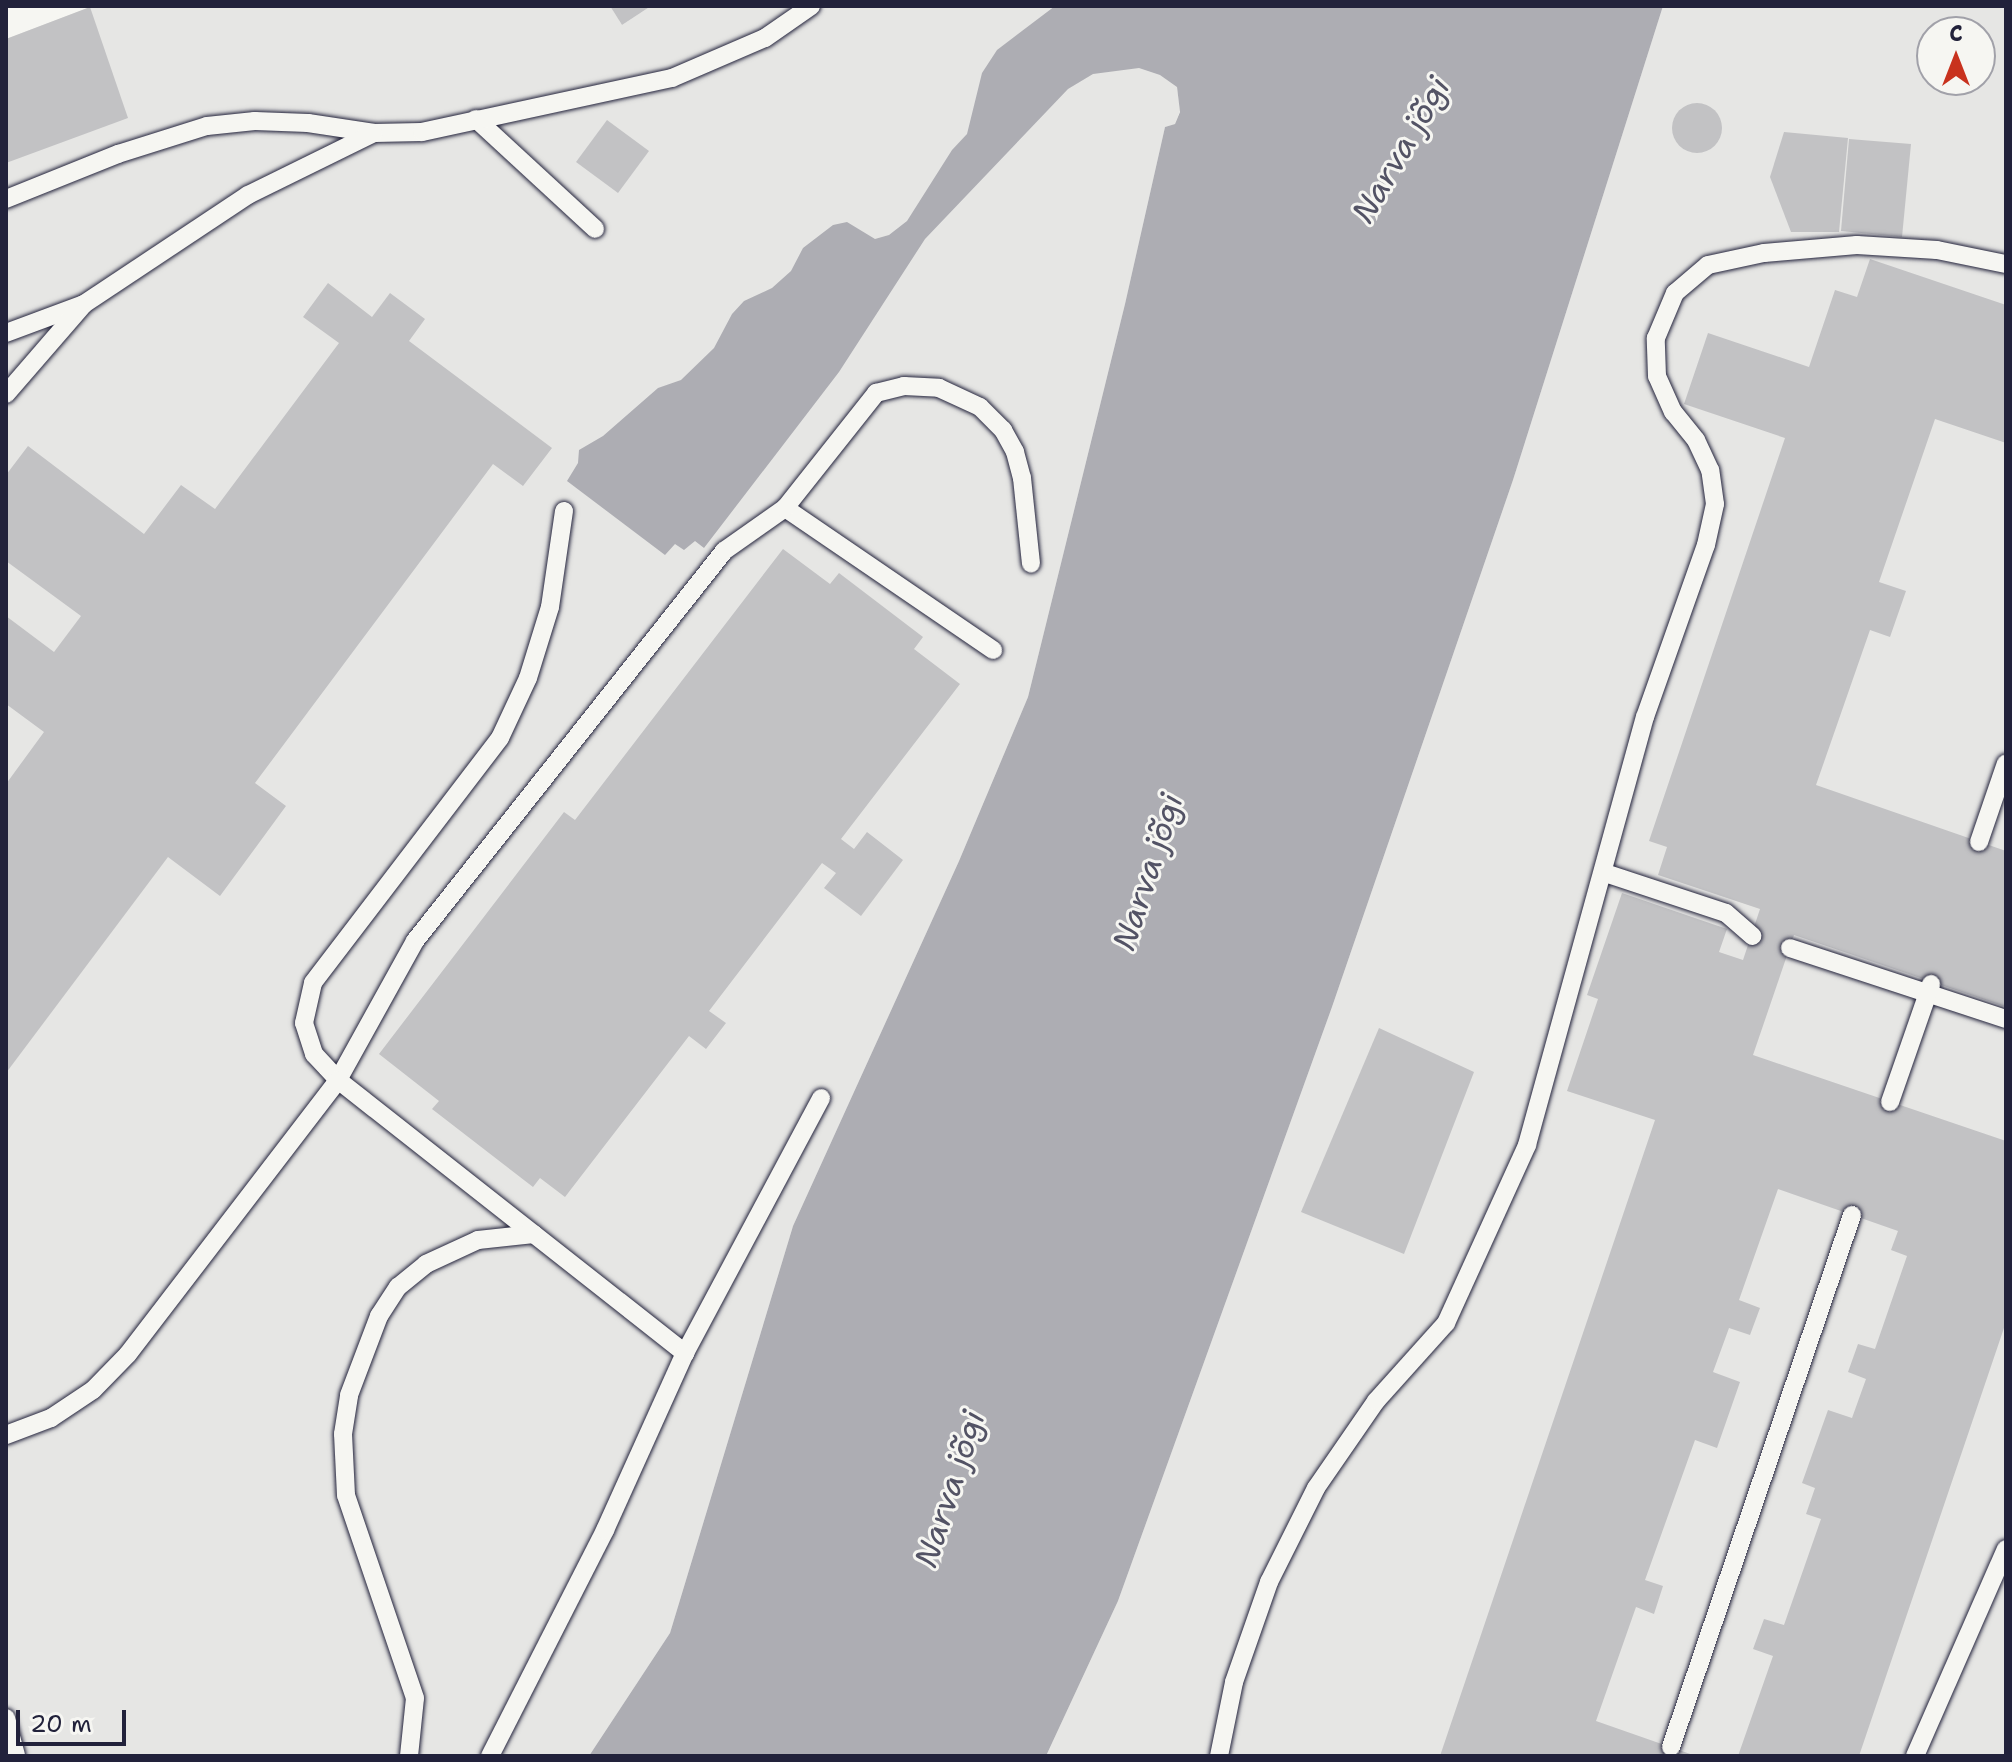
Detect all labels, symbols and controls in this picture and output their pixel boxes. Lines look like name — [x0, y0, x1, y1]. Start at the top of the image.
north arrow — [1916, 16, 1996, 96]
text: С — [1949, 19, 1963, 48]
water label: Narva jõgi — [1344, 70, 1458, 230]
water label: Narva jõgi — [1105, 789, 1191, 955]
water label: Narva jõgi — [907, 1406, 993, 1572]
scale bar — [20, 1694, 130, 1744]
text: 20 m — [30, 1708, 92, 1740]

